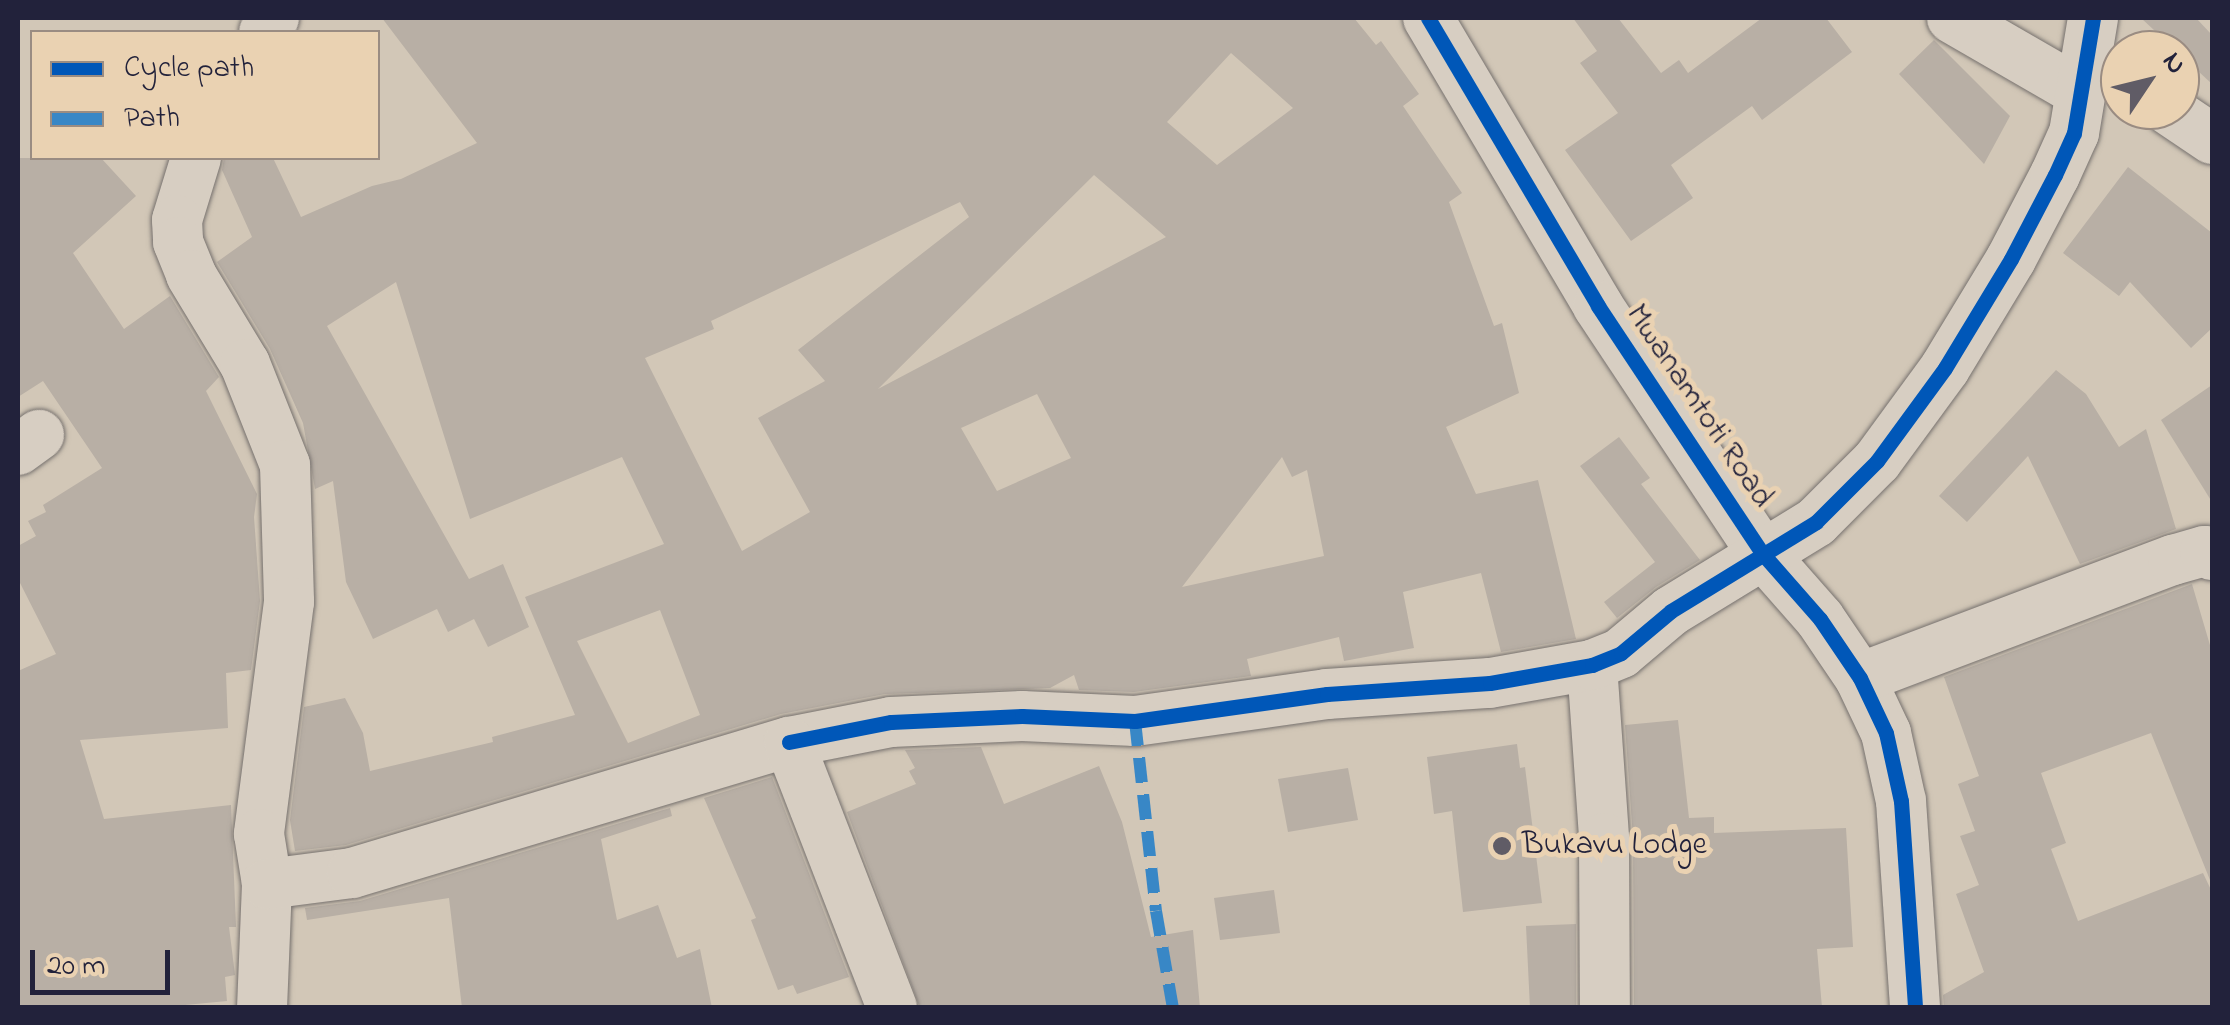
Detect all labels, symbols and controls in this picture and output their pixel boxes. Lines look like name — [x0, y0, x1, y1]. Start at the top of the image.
legend — [30, 30, 380, 160]
north arrow — [2100, 30, 2200, 130]
text: N — [2151, 44, 2196, 83]
text: Cycle path — [124, 47, 254, 91]
text: Path — [124, 97, 180, 141]
street label: Mwanamtoti Road — [1616, 298, 1780, 516]
place label: Bukavu Lodge — [1522, 827, 1707, 865]
marker: Bukavu Lodge — [1491, 835, 1513, 857]
scale bar — [35, 930, 175, 992]
text: 20 m — [47, 945, 106, 989]

